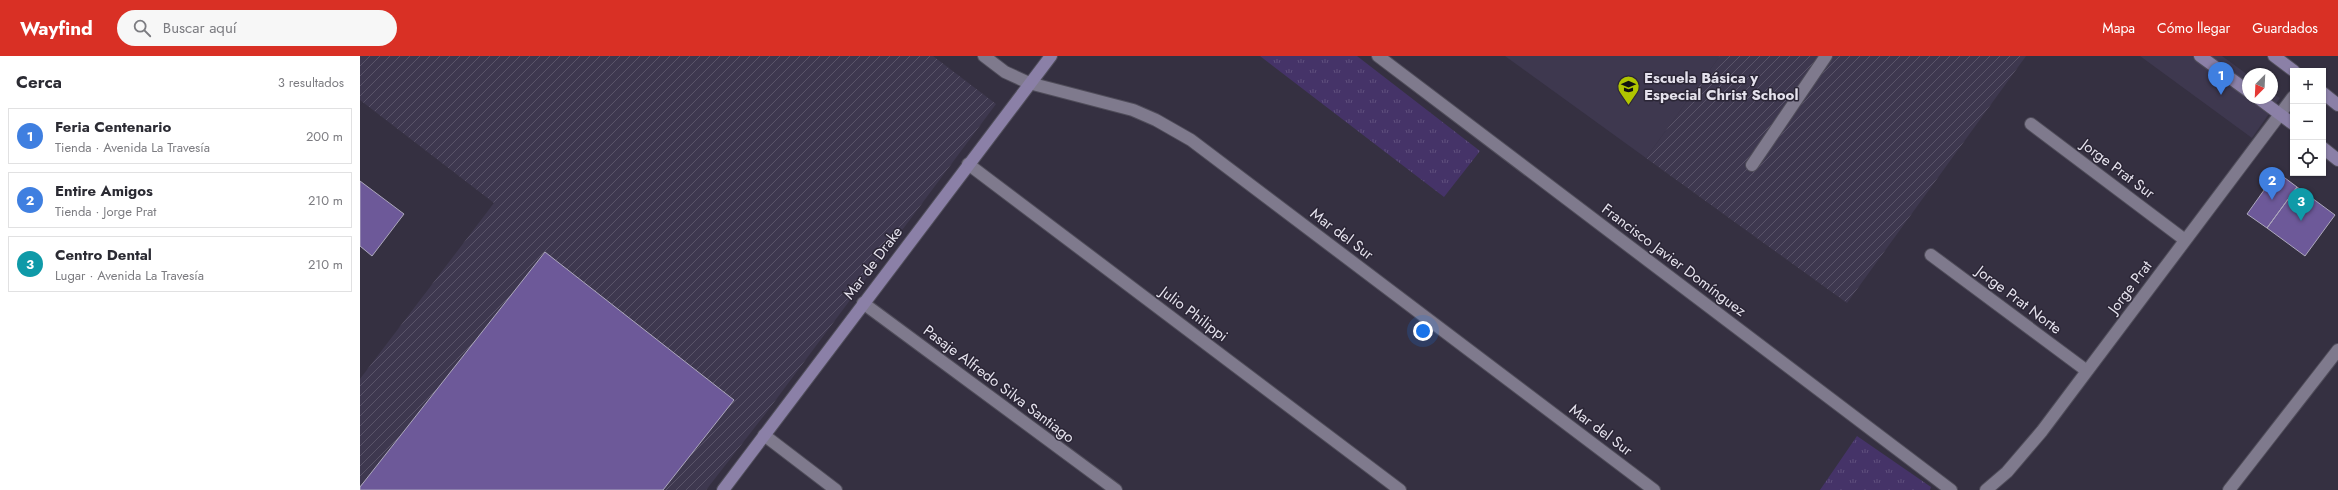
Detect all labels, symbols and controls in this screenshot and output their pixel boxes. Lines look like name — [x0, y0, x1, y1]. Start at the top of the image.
search box — [117, 10, 397, 46]
text: Wayfind — [20, 15, 93, 42]
icon: search — [131, 17, 153, 39]
text: Buscar aquí — [163, 17, 237, 39]
text: Mapa — [2102, 18, 2135, 38]
text: Cómo llegar — [2157, 18, 2230, 38]
text: Guardados — [2252, 18, 2318, 38]
pin: 1 — [2208, 62, 2234, 95]
place label: Escuela Básica y Especial Christ School — [1644, 67, 1798, 106]
north arrow — [2242, 68, 2278, 104]
map controls — [2290, 68, 2326, 176]
button: + — [2290, 68, 2326, 104]
text: Cerca — [16, 70, 62, 94]
text: 3 resultados — [278, 73, 344, 92]
school or university icon: Escuela Básica y Especial Christ School — [1616, 74, 1642, 107]
button: − — [2290, 104, 2326, 140]
text: Feria Centenario — [55, 116, 171, 138]
text: 1 — [27, 127, 33, 146]
text: 200 m — [306, 127, 343, 146]
street label: Jorge Prat Sur — [2075, 133, 2160, 205]
text: Tienda · Avenida La Travesía — [55, 138, 210, 157]
button: locate — [2290, 140, 2326, 176]
pin: 2 — [2259, 167, 2285, 200]
text: Entire Amigos — [55, 180, 153, 202]
pin: 3 — [2288, 188, 2314, 221]
text: 2 — [26, 191, 34, 210]
text: 210 m — [308, 191, 343, 210]
street label: Francisco Javier Domínguez — [1597, 198, 1751, 322]
text: Tienda · Jorge Prat — [55, 202, 157, 221]
street label: Mar del Sur — [1306, 203, 1379, 266]
street label: Mar de Drake — [838, 222, 908, 304]
text: Centro Dental — [55, 244, 152, 266]
text: 3 — [26, 255, 34, 274]
text: 210 m — [308, 255, 343, 274]
street label: Jorge Prat — [2102, 256, 2157, 320]
street label: Jorge Prat Norte — [1970, 259, 2067, 340]
text: Lugar · Avenida La Travesía — [55, 266, 204, 285]
street label: Julio Philippi — [1154, 280, 1233, 347]
street label: Pasaje Alfredo Silva Santiago — [919, 320, 1079, 448]
your location — [1413, 321, 1433, 341]
street label: Mar del Sur — [1565, 399, 1638, 462]

